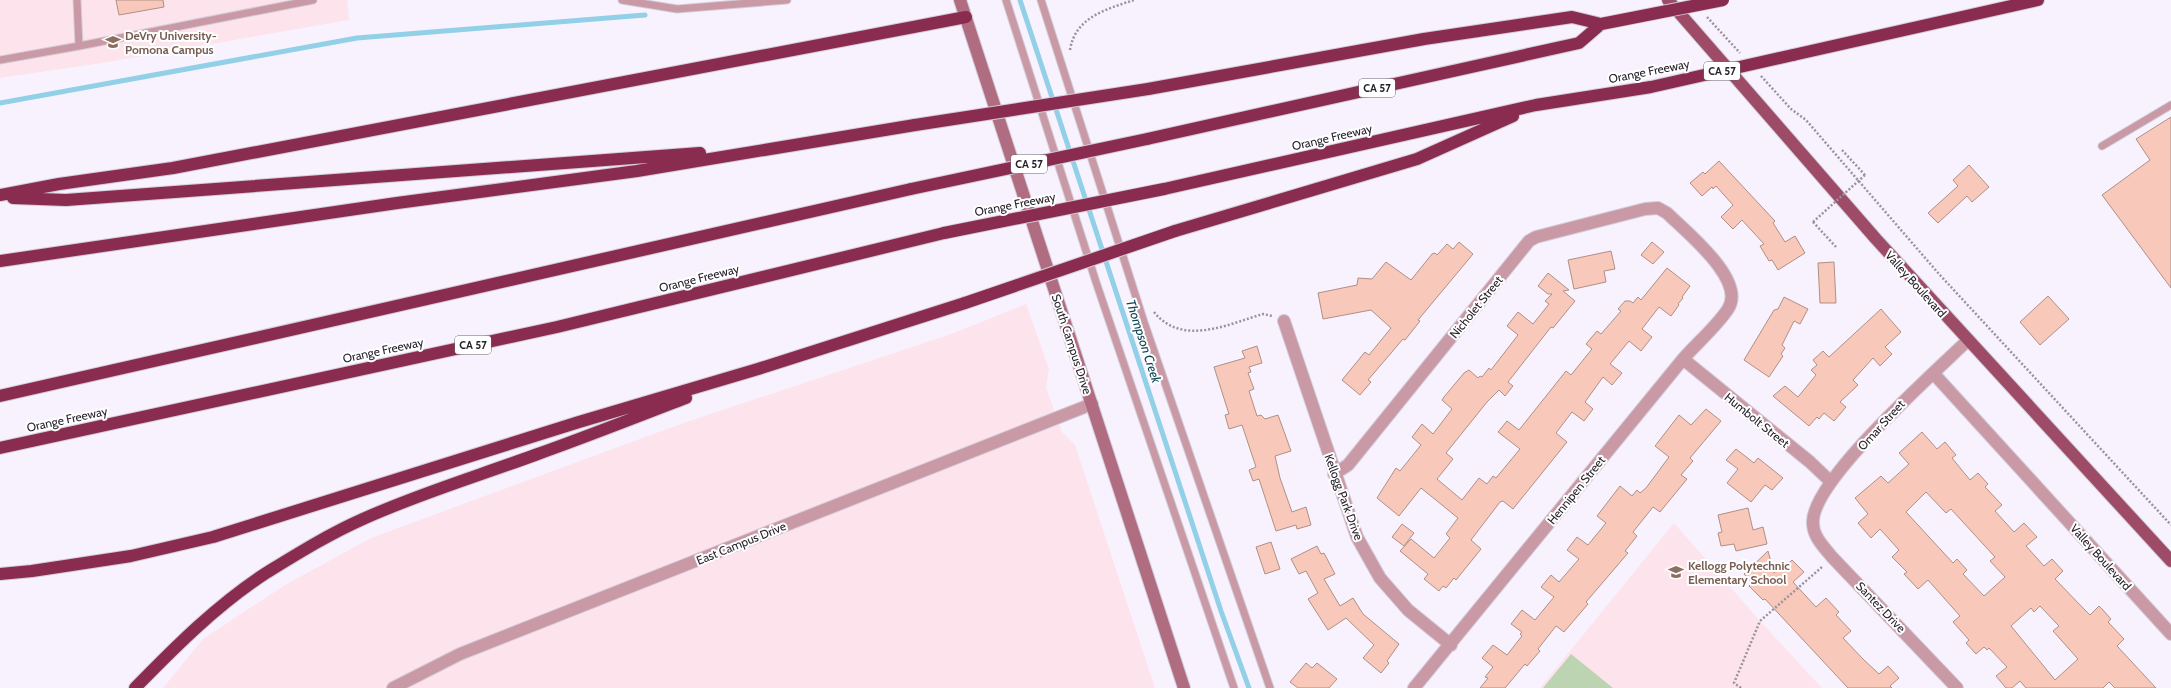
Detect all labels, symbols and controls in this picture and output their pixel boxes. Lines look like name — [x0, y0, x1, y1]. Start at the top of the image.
place label: DeVry University- Pomona Campus — [125, 28, 217, 57]
school or university icon: DeVry University- Pomona Campus — [104, 33, 122, 51]
street label: Orange Freeway — [1607, 56, 1691, 86]
road number: CA 57 — [1704, 62, 1740, 80]
road number: CA 57 — [1359, 79, 1395, 97]
street label: Orange Freeway — [1290, 120, 1374, 154]
road number: CA 57 — [1011, 155, 1047, 173]
street label: Orange Freeway — [973, 189, 1057, 219]
street label: Valley Boulevard — [1882, 248, 1950, 320]
street label: Orange Freeway — [657, 261, 741, 295]
street label: Nicholet Street — [1446, 273, 1506, 341]
street label: South Campus Drive — [1049, 292, 1095, 396]
water label: Thompson Creek — [1123, 297, 1165, 385]
street label: Orange Freeway — [341, 334, 425, 366]
road number: CA 57 — [455, 336, 491, 354]
street label: Humbolt Street — [1722, 389, 1792, 451]
street label: Omar Street — [1854, 397, 1908, 453]
street label: Orange Freeway — [25, 403, 109, 435]
street label: Kellogg Park Drive — [1321, 452, 1367, 542]
street label: Hennipen Street — [1544, 453, 1608, 527]
street label: East Campus Drive — [694, 518, 788, 568]
street label: Valley Boulevard — [2067, 521, 2135, 593]
place label: Kellogg Polytechnic Elementary School — [1688, 558, 1790, 587]
school or university icon: Kellogg Polytechnic Elementary School — [1667, 563, 1685, 581]
street label: Santez Drive — [1853, 578, 1909, 636]

